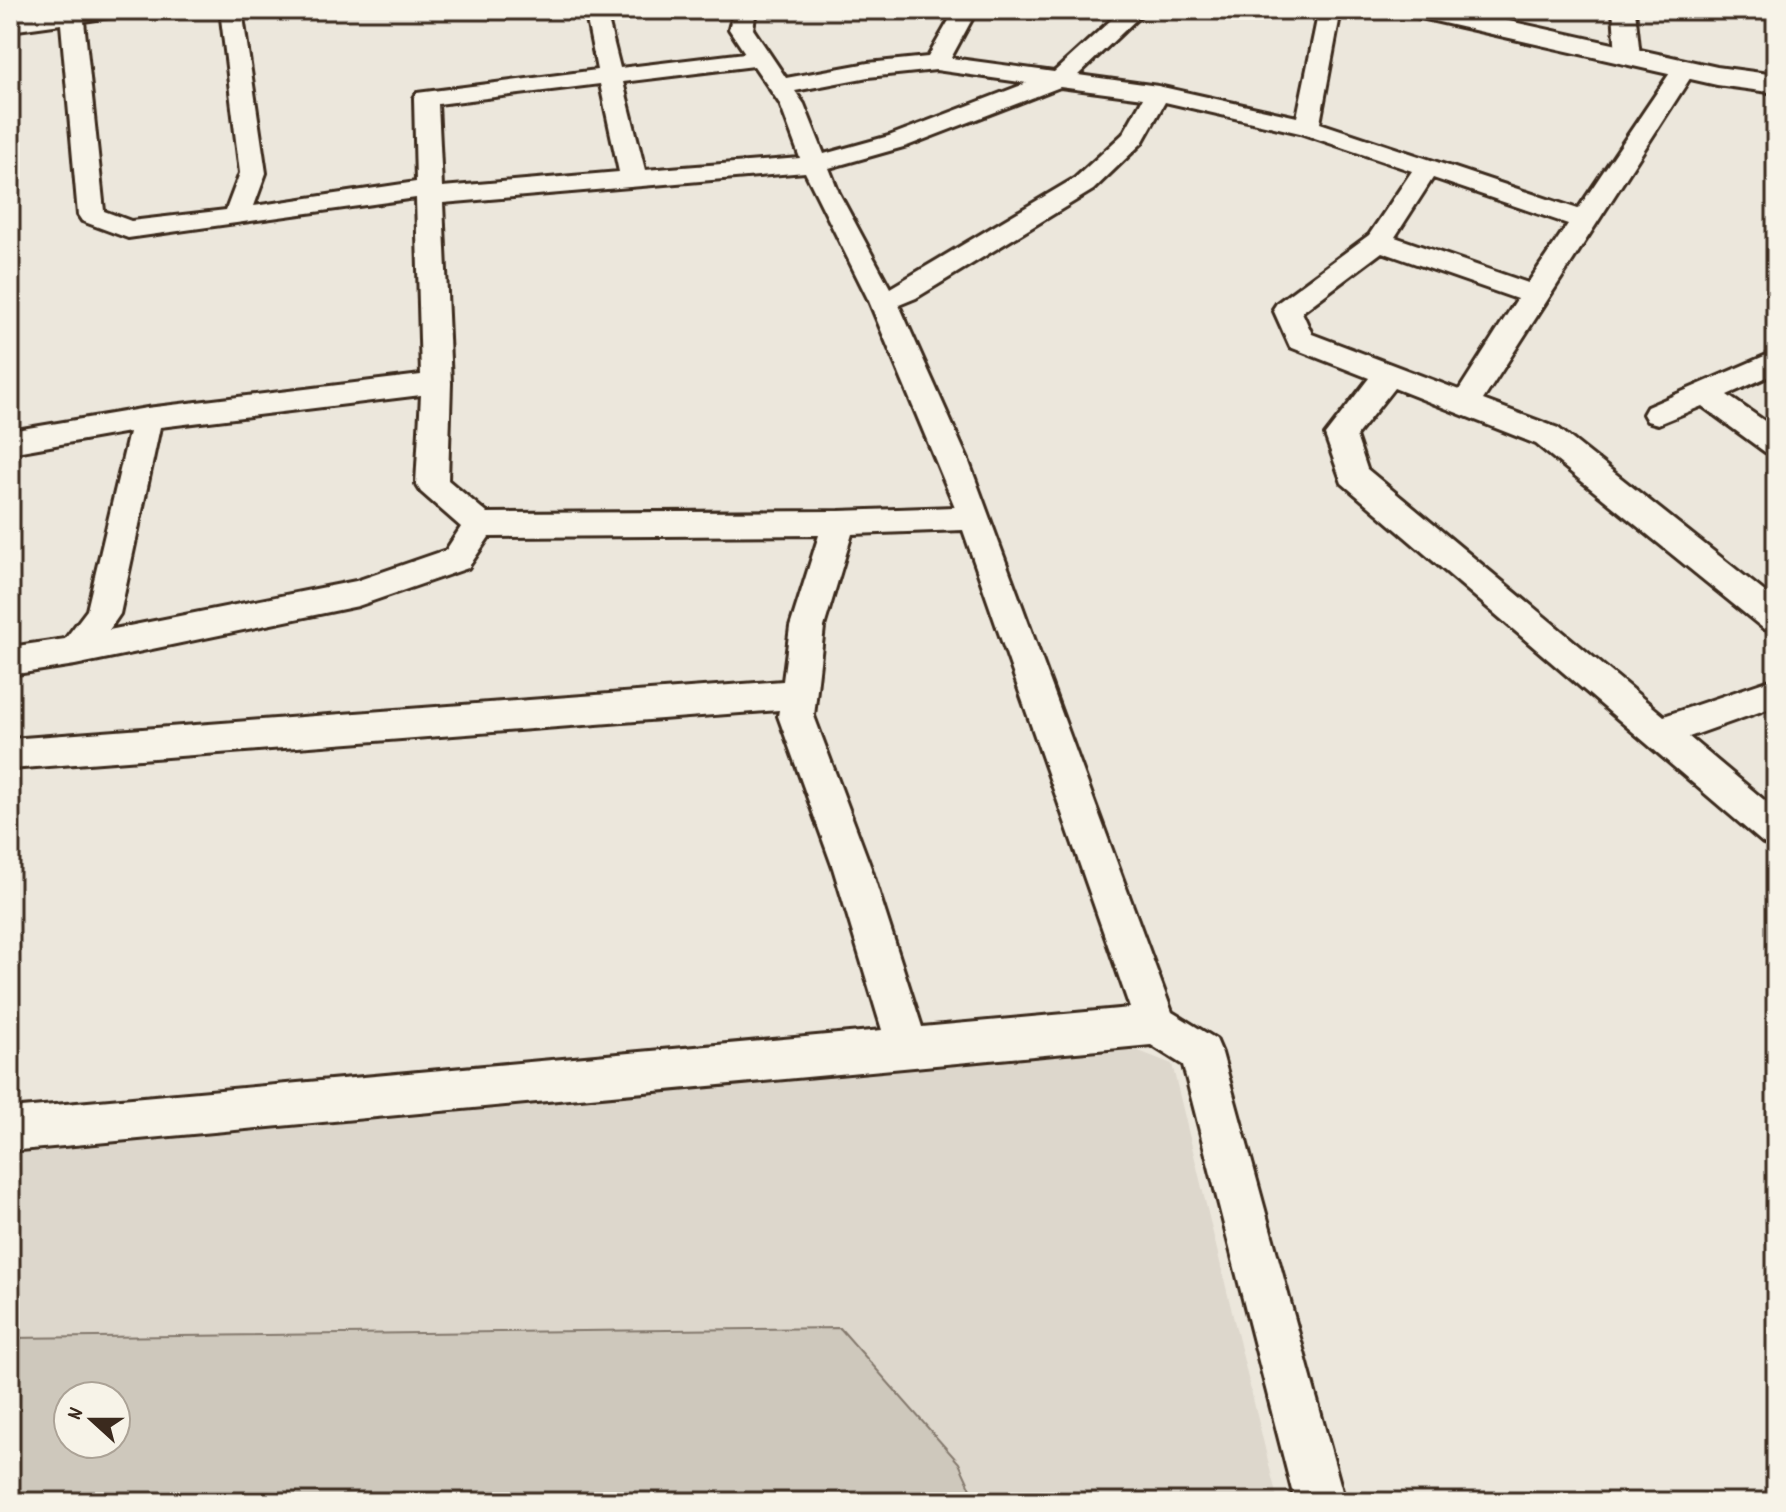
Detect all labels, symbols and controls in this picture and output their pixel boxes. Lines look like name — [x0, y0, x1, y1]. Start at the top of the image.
north arrow — [52, 1380, 132, 1460]
text: N — [60, 1403, 93, 1425]

